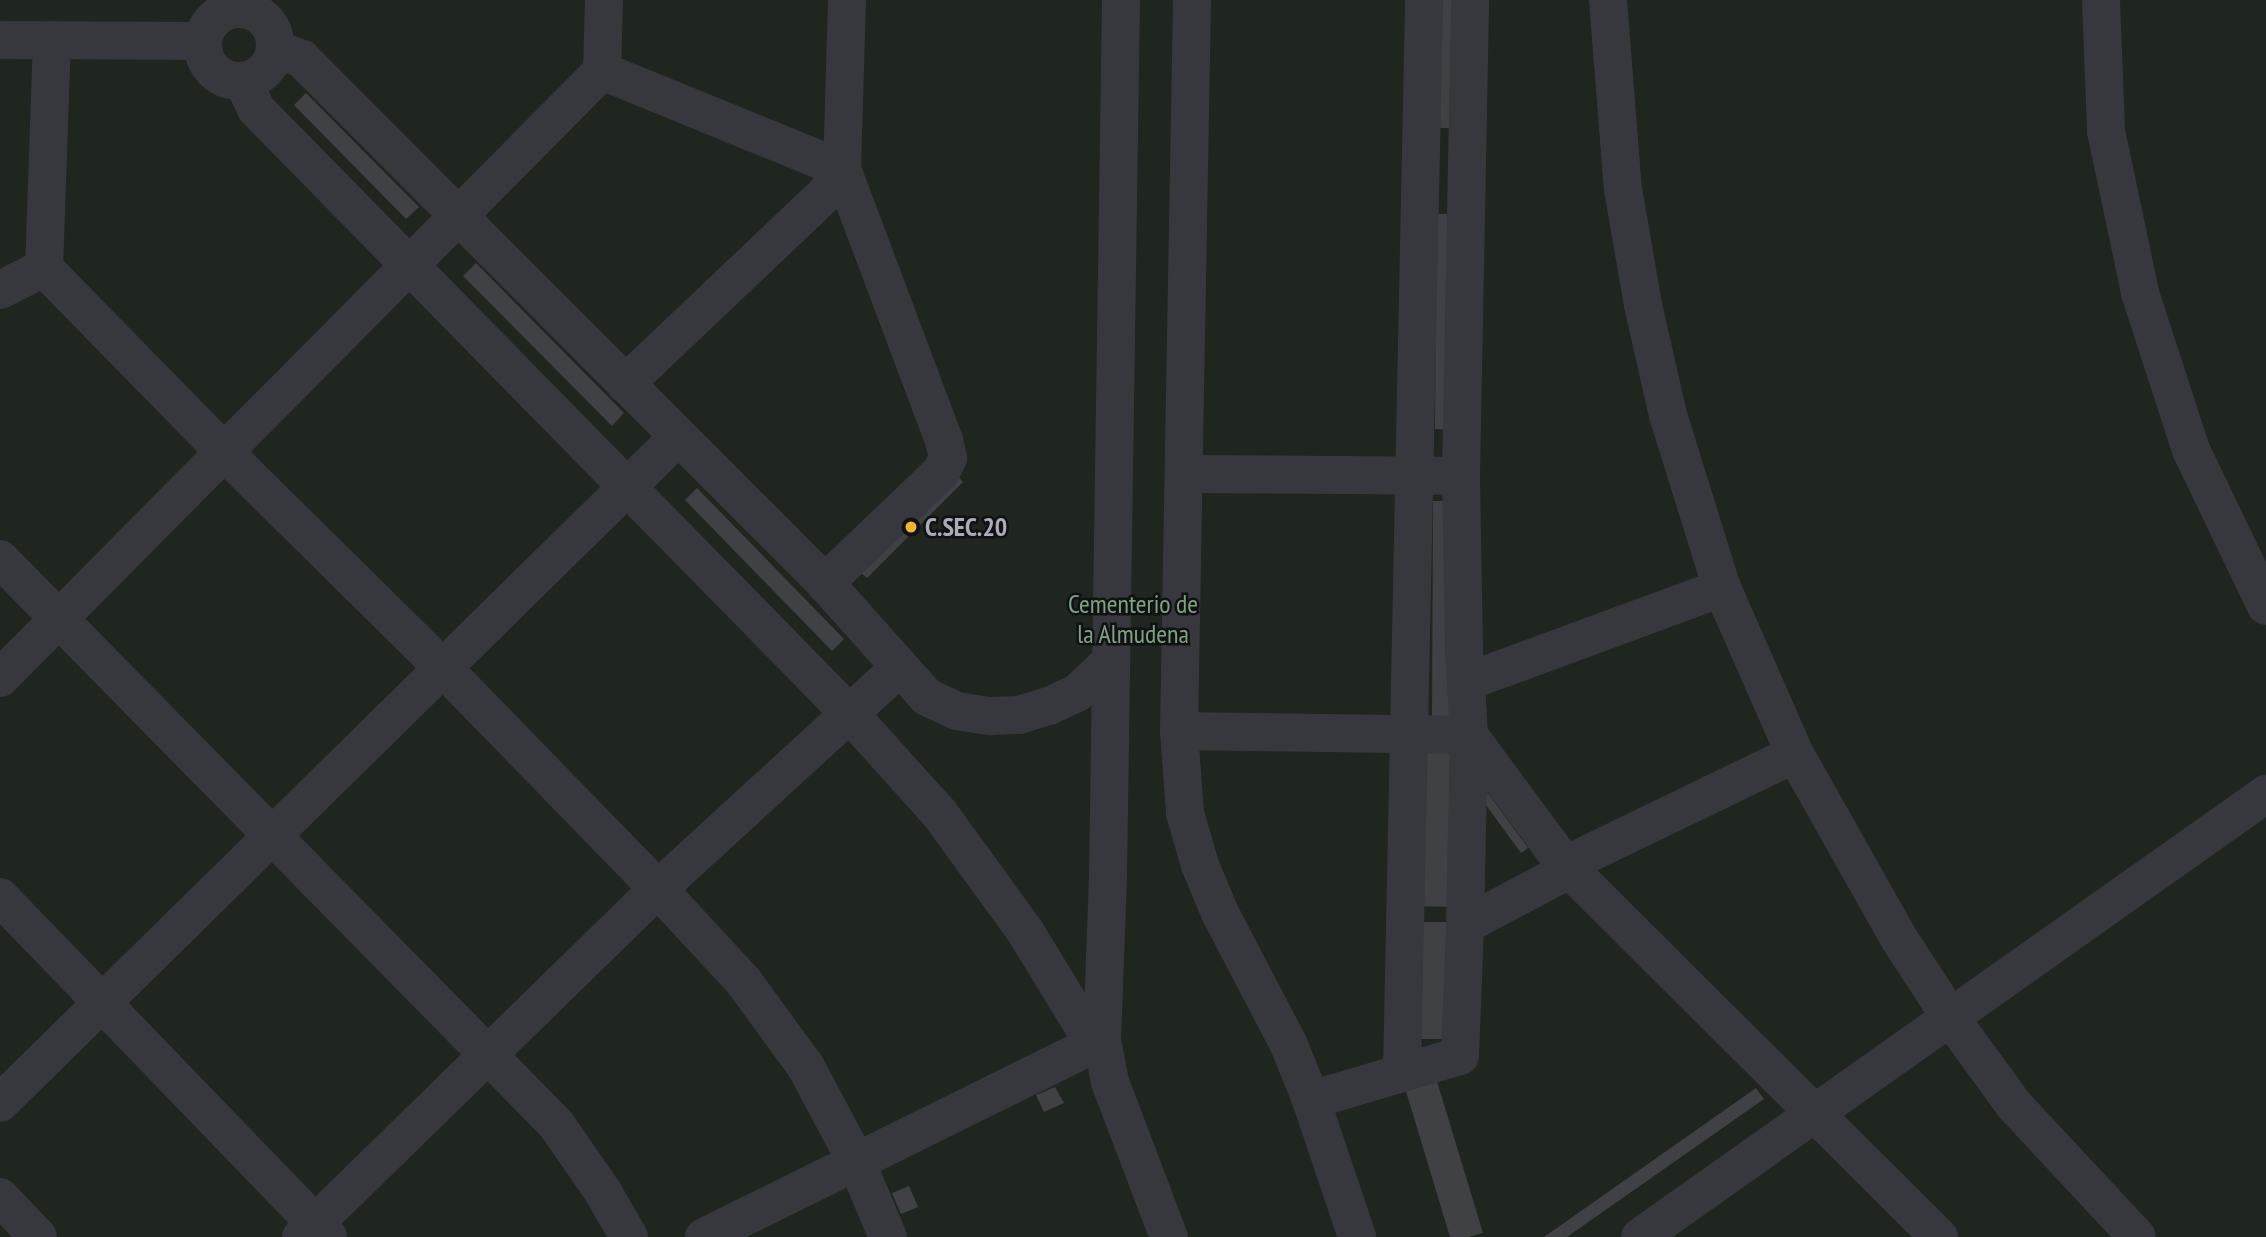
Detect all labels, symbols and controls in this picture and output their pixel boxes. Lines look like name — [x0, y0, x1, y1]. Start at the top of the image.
place label: C.SEC.20 — [925, 511, 1007, 543]
marker: C.SEC.20 — [903, 519, 919, 535]
park label: Cementerio de la Almudena — [1068, 588, 1198, 650]

